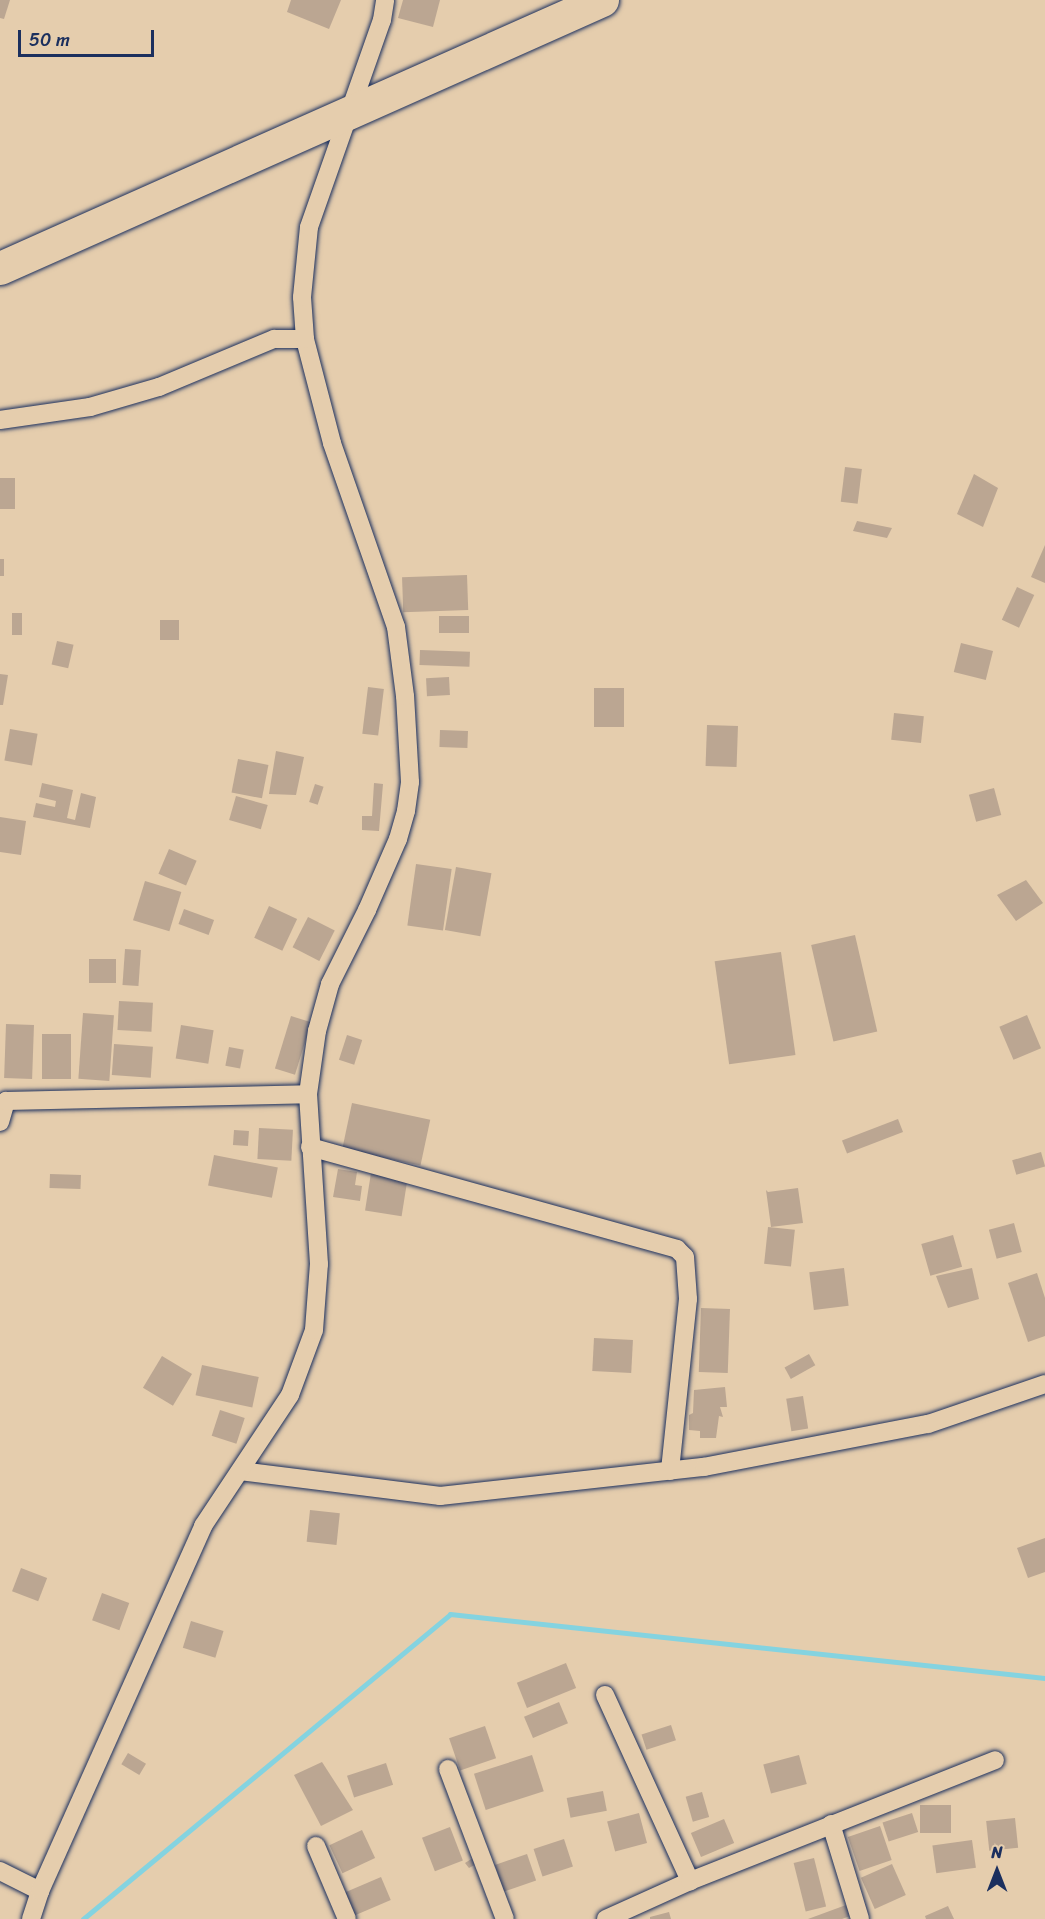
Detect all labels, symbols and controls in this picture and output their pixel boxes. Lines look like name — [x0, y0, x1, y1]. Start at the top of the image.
scale bar — [21, 18, 158, 56]
text: 50 m — [29, 24, 70, 56]
text: N — [991, 1838, 1003, 1867]
north arrow — [967, 1841, 1027, 1901]

